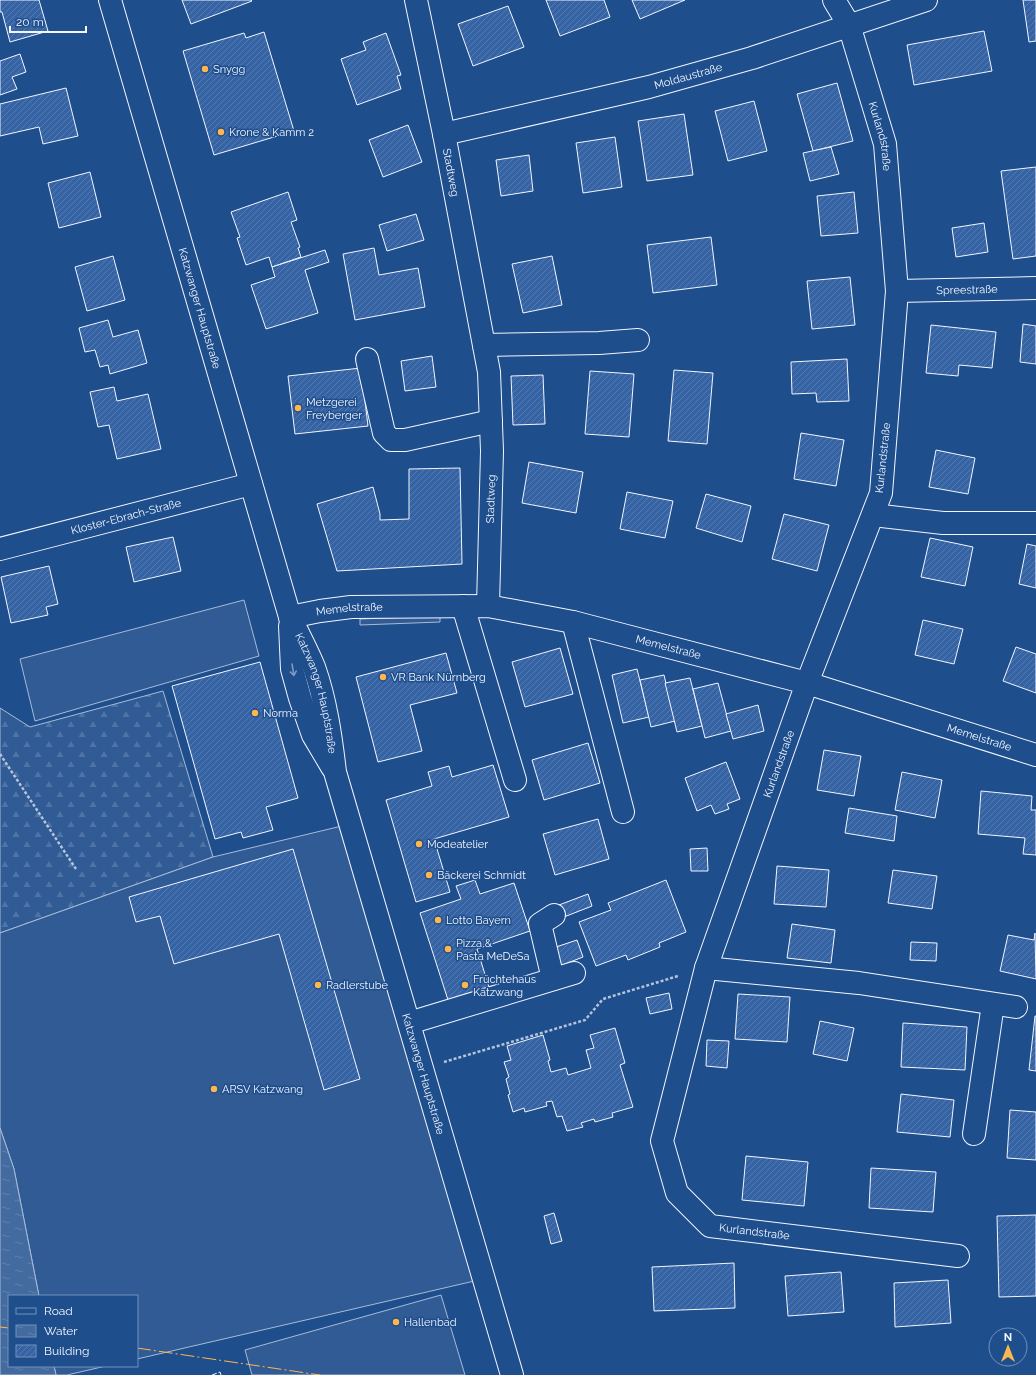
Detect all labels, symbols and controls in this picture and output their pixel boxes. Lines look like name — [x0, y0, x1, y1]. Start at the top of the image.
scale bar — [10, 8, 86, 34]
text: 20 m — [16, 15, 44, 29]
street label: Moldaustraße — [653, 60, 724, 92]
place label: Snygg — [213, 63, 245, 76]
marker: Snygg — [200, 64, 210, 74]
street label: Kurlandstraße — [866, 100, 894, 172]
place label: Krone & Kamm 2 — [229, 126, 314, 139]
marker: Krone & Kamm 2 — [216, 127, 226, 137]
street label: Stadtweg — [440, 147, 462, 198]
street label: Katzwanger Hauptstraße — [176, 246, 224, 371]
street label: Spreestraße — [936, 282, 998, 297]
place label: Metzgerei Freyberger — [306, 396, 362, 422]
marker: Metzgerei Freyberger — [293, 403, 303, 413]
street label: Kurlandstraße — [873, 422, 893, 494]
street label: Stadtweg — [484, 474, 498, 524]
street label: Kloster-Ebrach-Straße — [69, 496, 183, 537]
street label: Memelstraße — [315, 600, 383, 618]
street label: Katzwanger Hauptstraße — [293, 631, 339, 755]
street label: Memelstraße — [634, 632, 703, 662]
one-way arrow — [289, 663, 297, 676]
place label: VR Bank Nürnberg — [391, 671, 486, 684]
marker: VR Bank Nürnberg — [378, 672, 388, 682]
place label: Norma — [263, 707, 298, 720]
marker: Norma — [250, 708, 260, 718]
street label: Memelstraße — [946, 721, 1014, 754]
street label: Kurlandstraße — [761, 728, 797, 800]
place label: Modeatelier — [427, 838, 488, 851]
marker: Modeatelier — [414, 839, 424, 849]
place label: Bäckerei Schmidt — [437, 869, 526, 882]
marker: Bäckerei Schmidt — [424, 870, 434, 880]
place label: Lotto Bayern — [446, 914, 511, 927]
marker: Lotto Bayern — [433, 915, 443, 925]
place label: Pizza & Pasta MeDeSa — [456, 937, 529, 963]
marker: Pizza & Pasta MeDeSa — [443, 944, 453, 954]
place label: Früchtehaus Katzwang — [473, 973, 536, 999]
place label: Radlerstube — [326, 979, 389, 992]
marker: Radlerstube — [313, 980, 323, 990]
marker: Früchtehaus Katzwang — [460, 980, 470, 990]
street label: Katzwanger Hauptstraße — [400, 1012, 448, 1136]
place label: ARSV Katzwang — [222, 1083, 303, 1096]
marker: ARSV Katzwang — [209, 1084, 219, 1094]
street label: Kurlandstraße — [718, 1221, 791, 1242]
legend — [8, 1295, 138, 1367]
text: Road — [44, 1304, 73, 1318]
place label: Hallenbad — [404, 1316, 457, 1329]
marker: Hallenbad — [391, 1317, 401, 1327]
text: Water — [44, 1324, 78, 1338]
north arrow — [988, 1327, 1028, 1367]
text: N — [1004, 1331, 1012, 1344]
text: Building — [44, 1344, 90, 1358]

